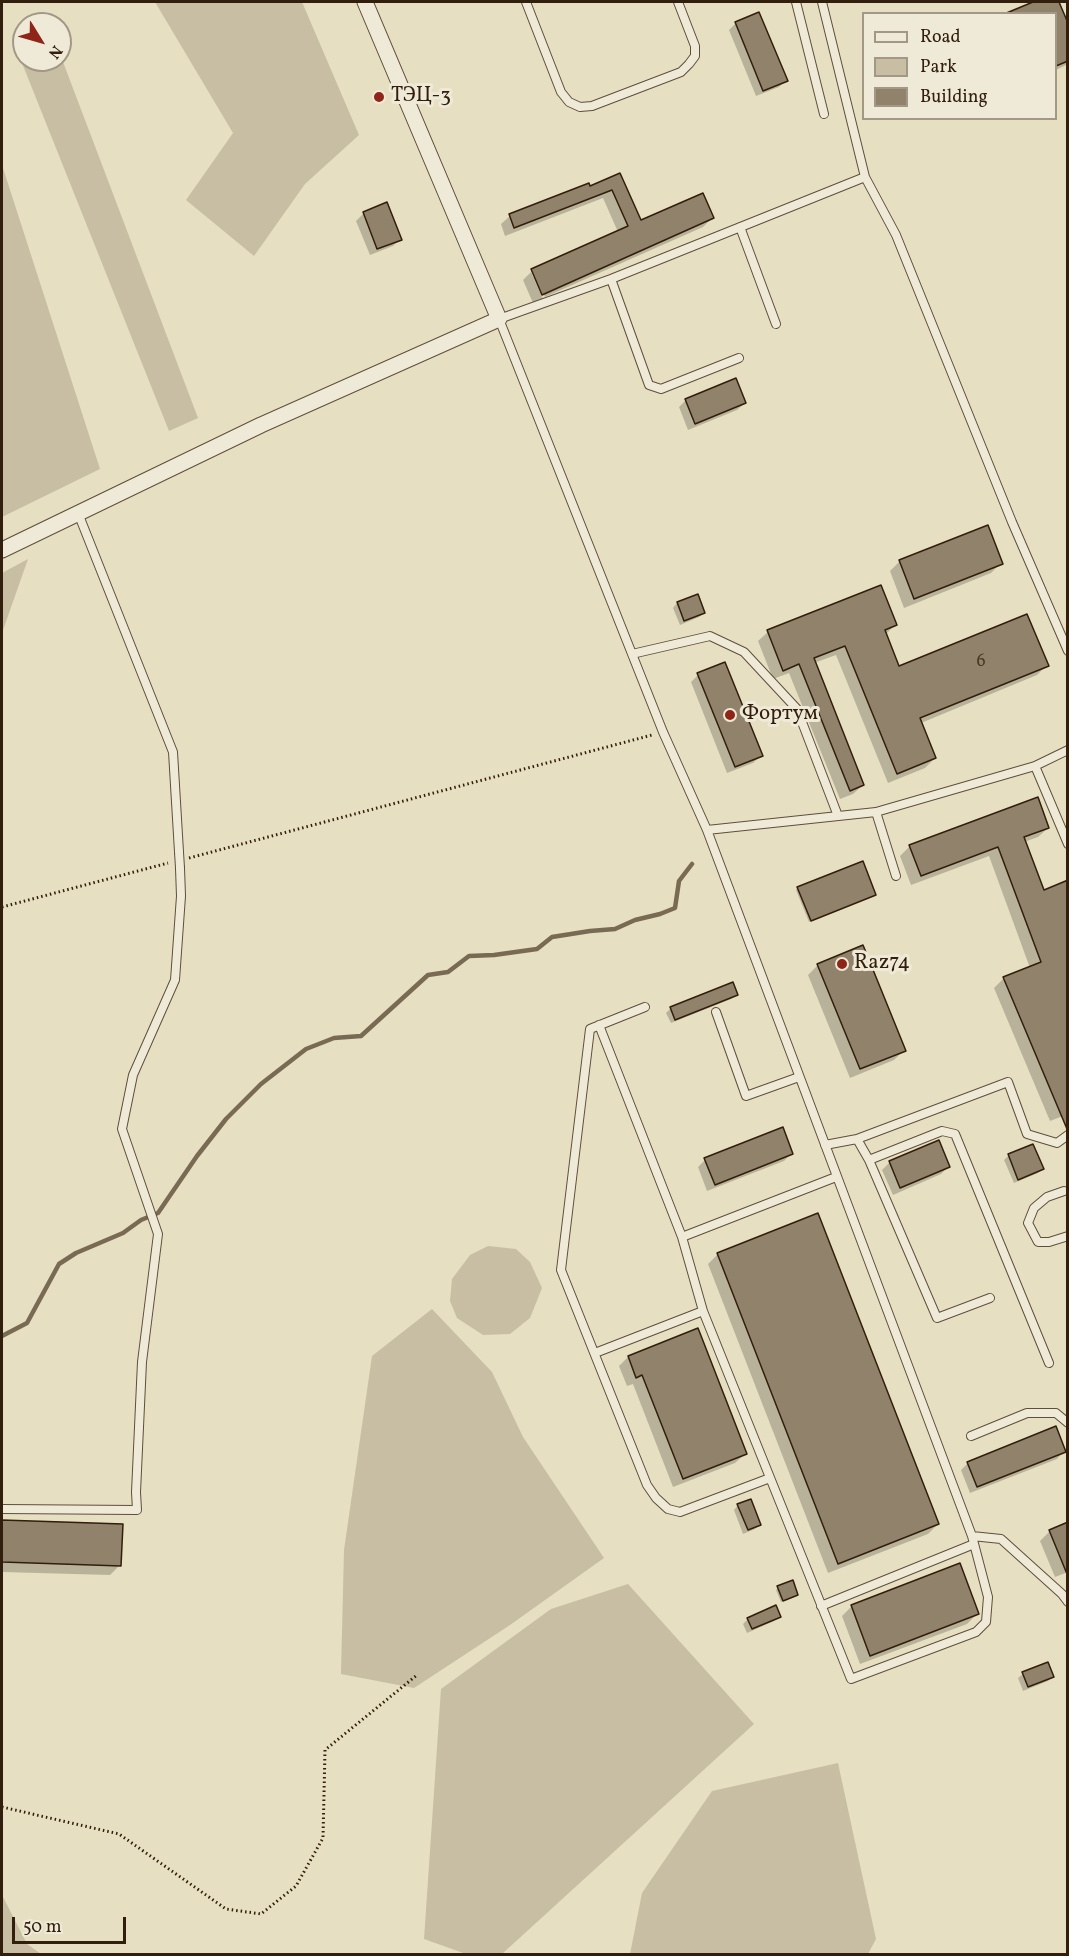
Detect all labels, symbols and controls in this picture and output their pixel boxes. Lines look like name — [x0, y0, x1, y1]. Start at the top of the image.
north arrow — [12, 12, 72, 72]
legend — [862, 12, 1057, 120]
text: Road — [920, 25, 961, 50]
text: N — [42, 40, 67, 63]
text: Park — [920, 55, 957, 80]
place label: ТЭЦ-3 — [391, 84, 451, 110]
text: Building — [920, 85, 988, 110]
marker: ТЭЦ-3 — [372, 90, 386, 104]
house number: 6 — [976, 652, 986, 674]
place label: Фортум — [742, 702, 818, 728]
marker: Фортум — [723, 708, 737, 722]
place label: Raz74 — [854, 951, 910, 977]
marker: Raz74 — [835, 957, 849, 971]
scale bar — [15, 1905, 129, 1943]
text: 50 m — [23, 1915, 62, 1940]

